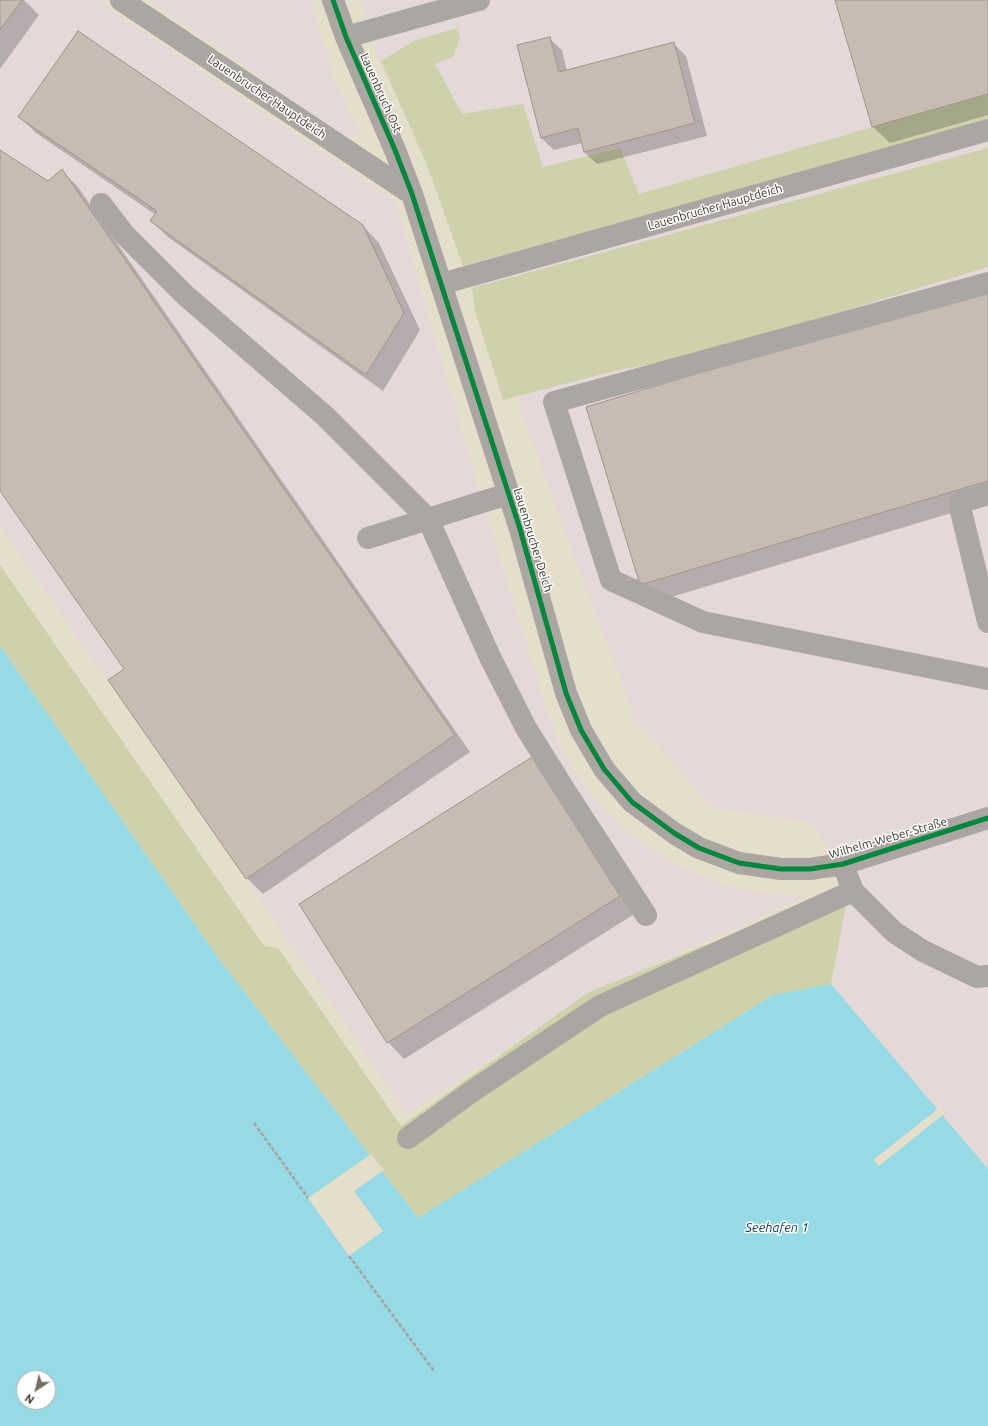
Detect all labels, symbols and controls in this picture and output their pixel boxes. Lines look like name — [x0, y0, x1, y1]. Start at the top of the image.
street label: Lauenbruch Ost — [357, 51, 405, 135]
street label: Lauenbrucher Hauptdeich — [205, 52, 329, 142]
street label: Lauenbrucher Hauptdeich — [646, 181, 784, 233]
street label: Lauenbrucher Deich — [510, 486, 556, 594]
street label: Wilhelm-Weber-Straße — [827, 814, 949, 862]
water label: Seehafen 1 — [746, 1220, 808, 1236]
north arrow — [16, 1370, 56, 1410]
text: N — [23, 1392, 36, 1406]

